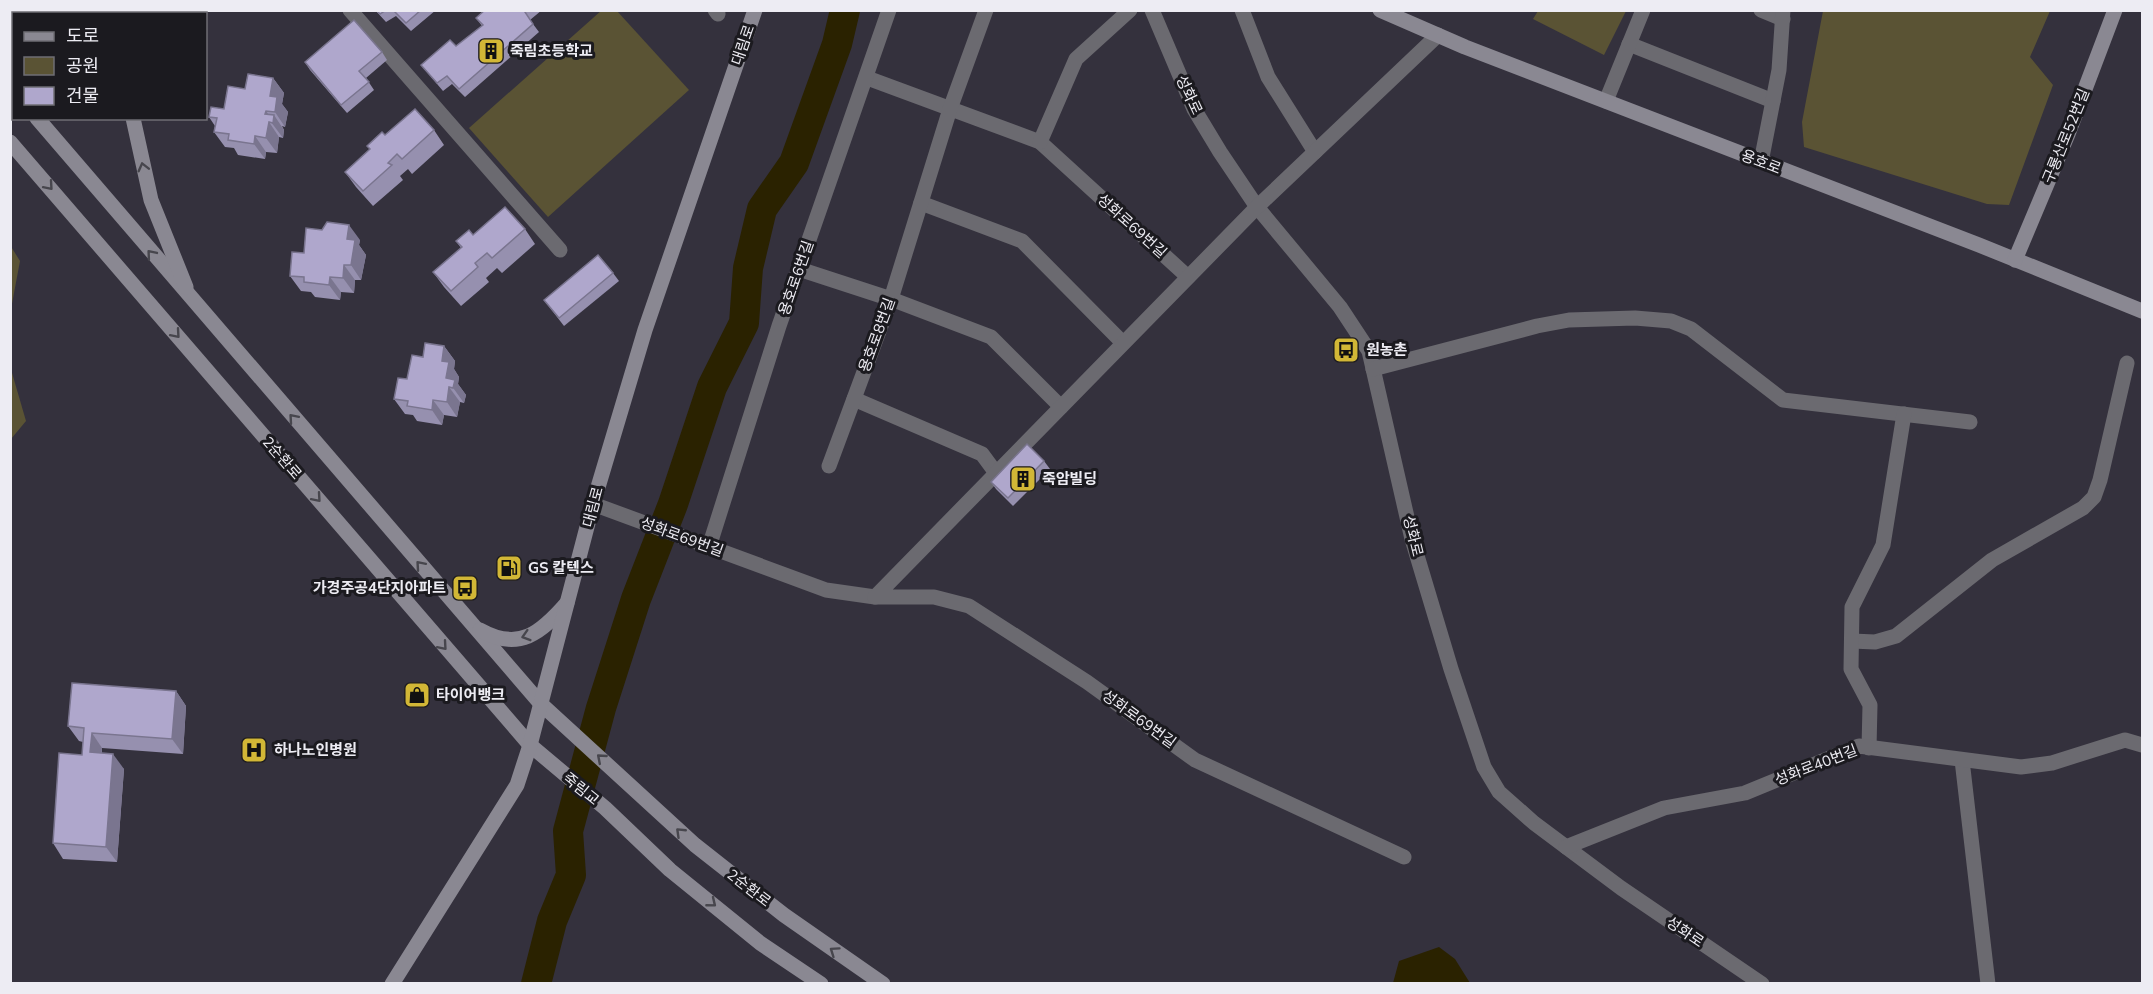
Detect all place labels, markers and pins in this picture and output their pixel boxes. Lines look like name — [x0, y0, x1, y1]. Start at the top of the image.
building icon: 죽림초등학교 — [476, 36, 506, 66]
place label: 죽림초등학교 — [510, 41, 593, 61]
bus stop icon: 원농촌 — [1331, 335, 1361, 365]
place label: 원농촌 — [1366, 340, 1408, 360]
building icon: 죽암빌딩 — [1008, 464, 1038, 494]
place label: 죽암빌딩 — [1042, 469, 1097, 489]
fuel station icon: GS 칼텍스 — [494, 553, 524, 583]
place label: GS 칼텍스 — [528, 558, 594, 578]
bus stop icon: 가경주공4단지아파트 — [450, 573, 480, 603]
place label: 가경주공4단지아파트 — [313, 578, 446, 598]
shop icon: 타이어뱅크 — [402, 680, 432, 710]
place label: 타이어뱅크 — [436, 685, 505, 705]
hospital icon: 하나노인병원 — [239, 735, 269, 765]
place label: 하나노인병원 — [274, 740, 357, 760]

